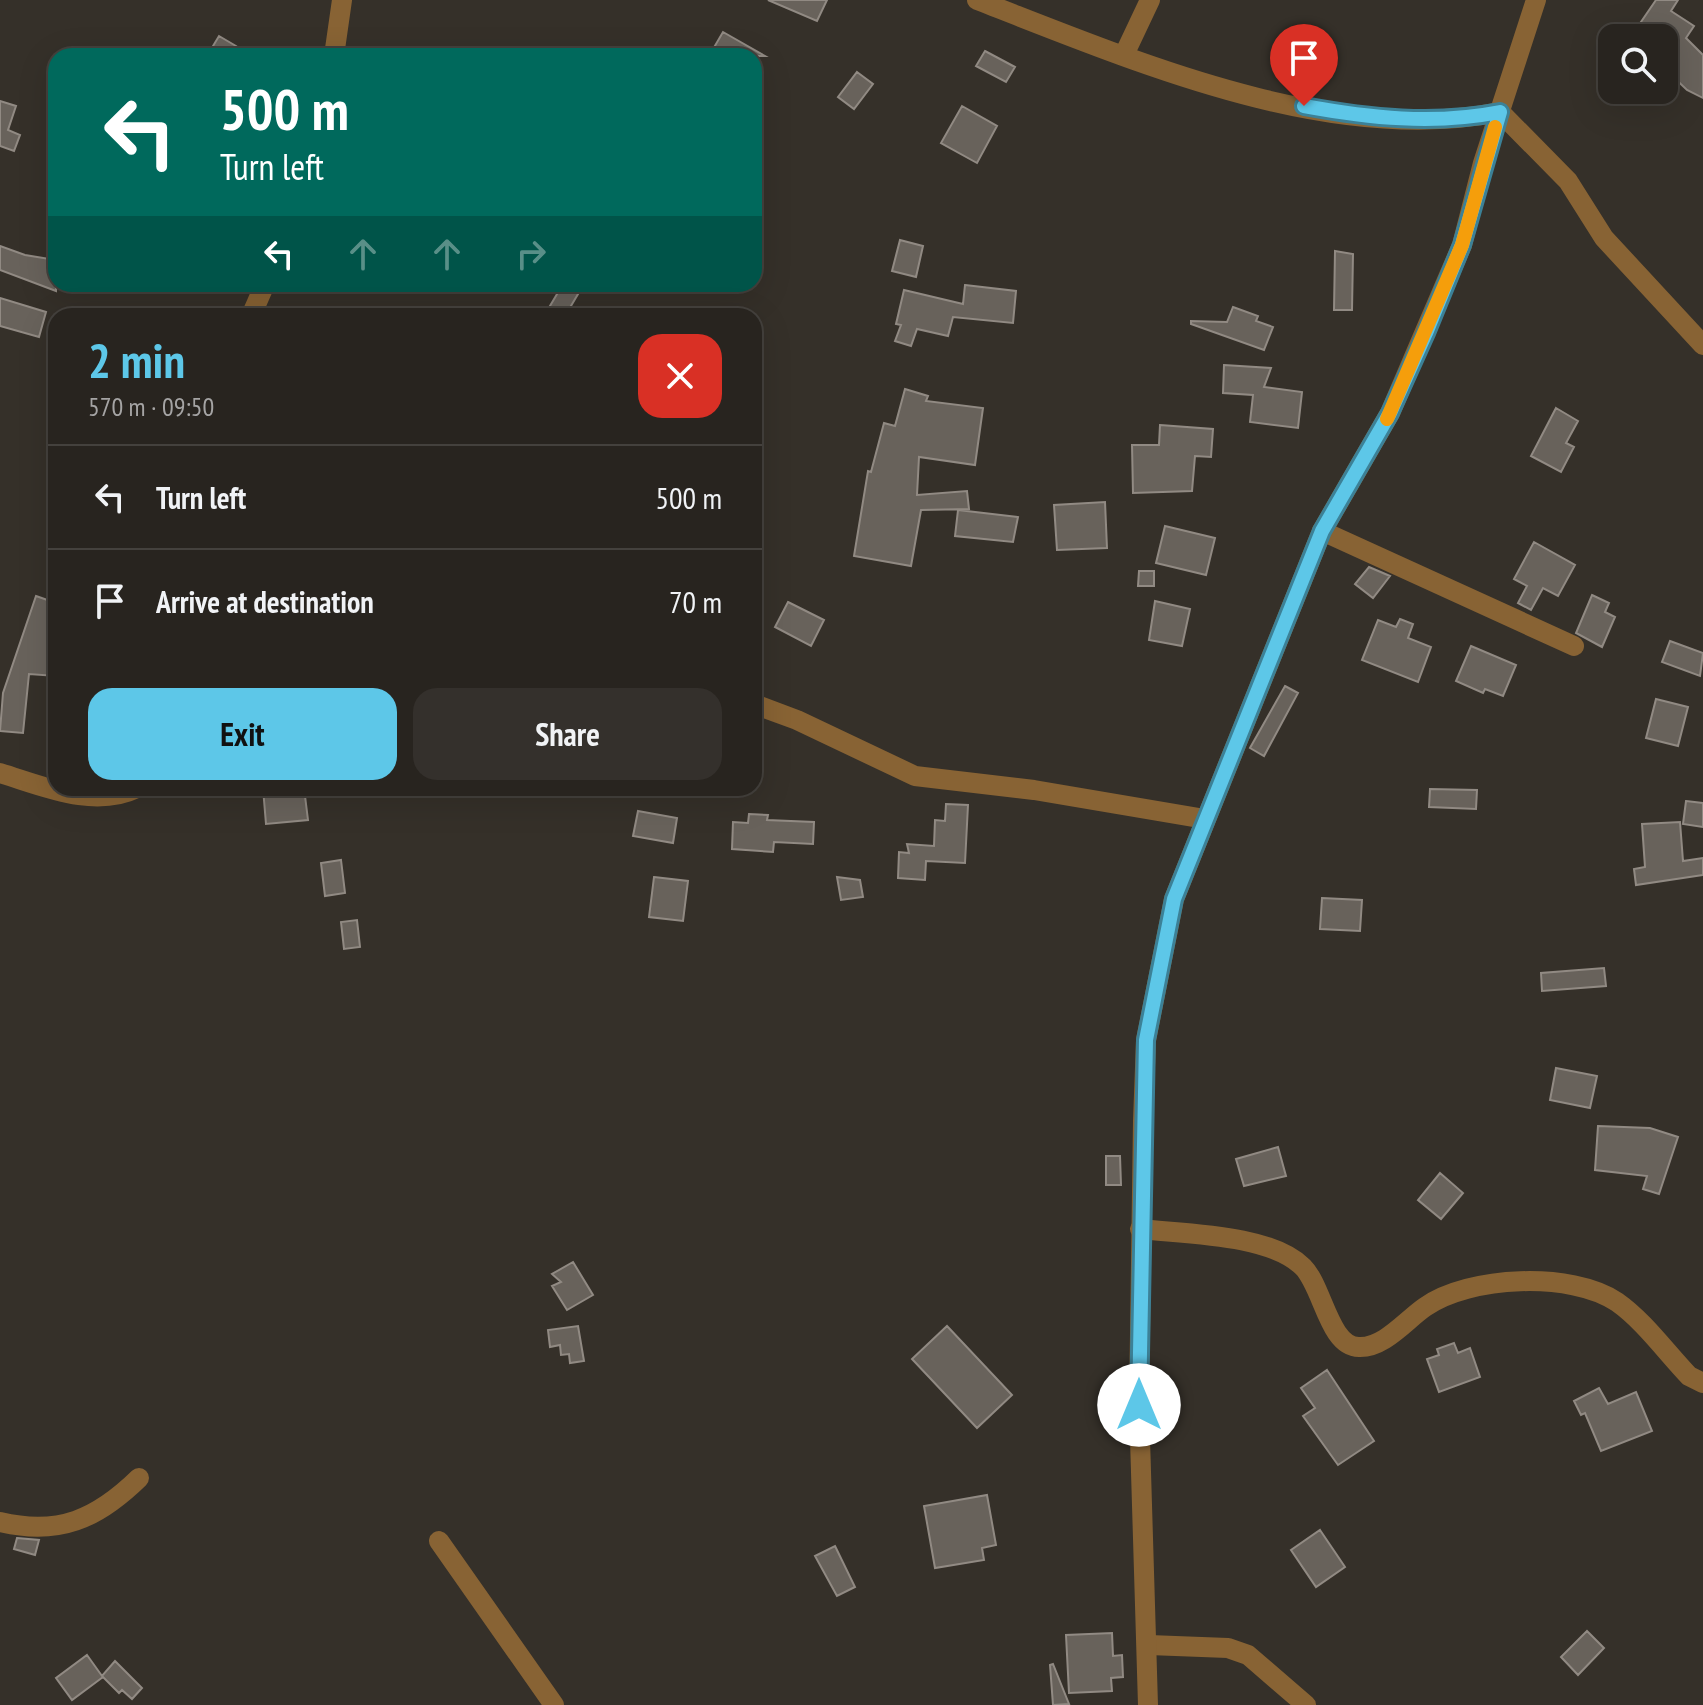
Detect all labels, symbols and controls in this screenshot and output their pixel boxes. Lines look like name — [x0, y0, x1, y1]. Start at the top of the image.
pin — [1270, 24, 1338, 106]
map controls — [1598, 24, 1678, 104]
button: search — [1598, 24, 1678, 104]
icon: arrive — [1282, 36, 1326, 80]
text: 500 m — [220, 73, 349, 145]
icon: left — [88, 80, 192, 184]
text: Turn left — [220, 143, 324, 190]
icon: left — [257, 232, 301, 276]
icon: ahead — [341, 232, 385, 276]
icon: ahead — [425, 232, 469, 276]
icon: right — [509, 232, 553, 276]
text: 2 min — [88, 329, 185, 391]
button: close — [638, 334, 722, 418]
text: 570 m · 09:50 — [88, 390, 214, 423]
icon: left — [88, 475, 132, 519]
text: Turn left — [156, 478, 246, 517]
text: 500 m — [656, 478, 722, 517]
icon: arrive — [88, 579, 132, 623]
text: Arrive at destination — [156, 582, 374, 621]
text: 70 m — [669, 582, 722, 621]
button: Exit — [88, 688, 397, 780]
button: Share — [413, 688, 722, 780]
position arrow — [1097, 1363, 1181, 1447]

